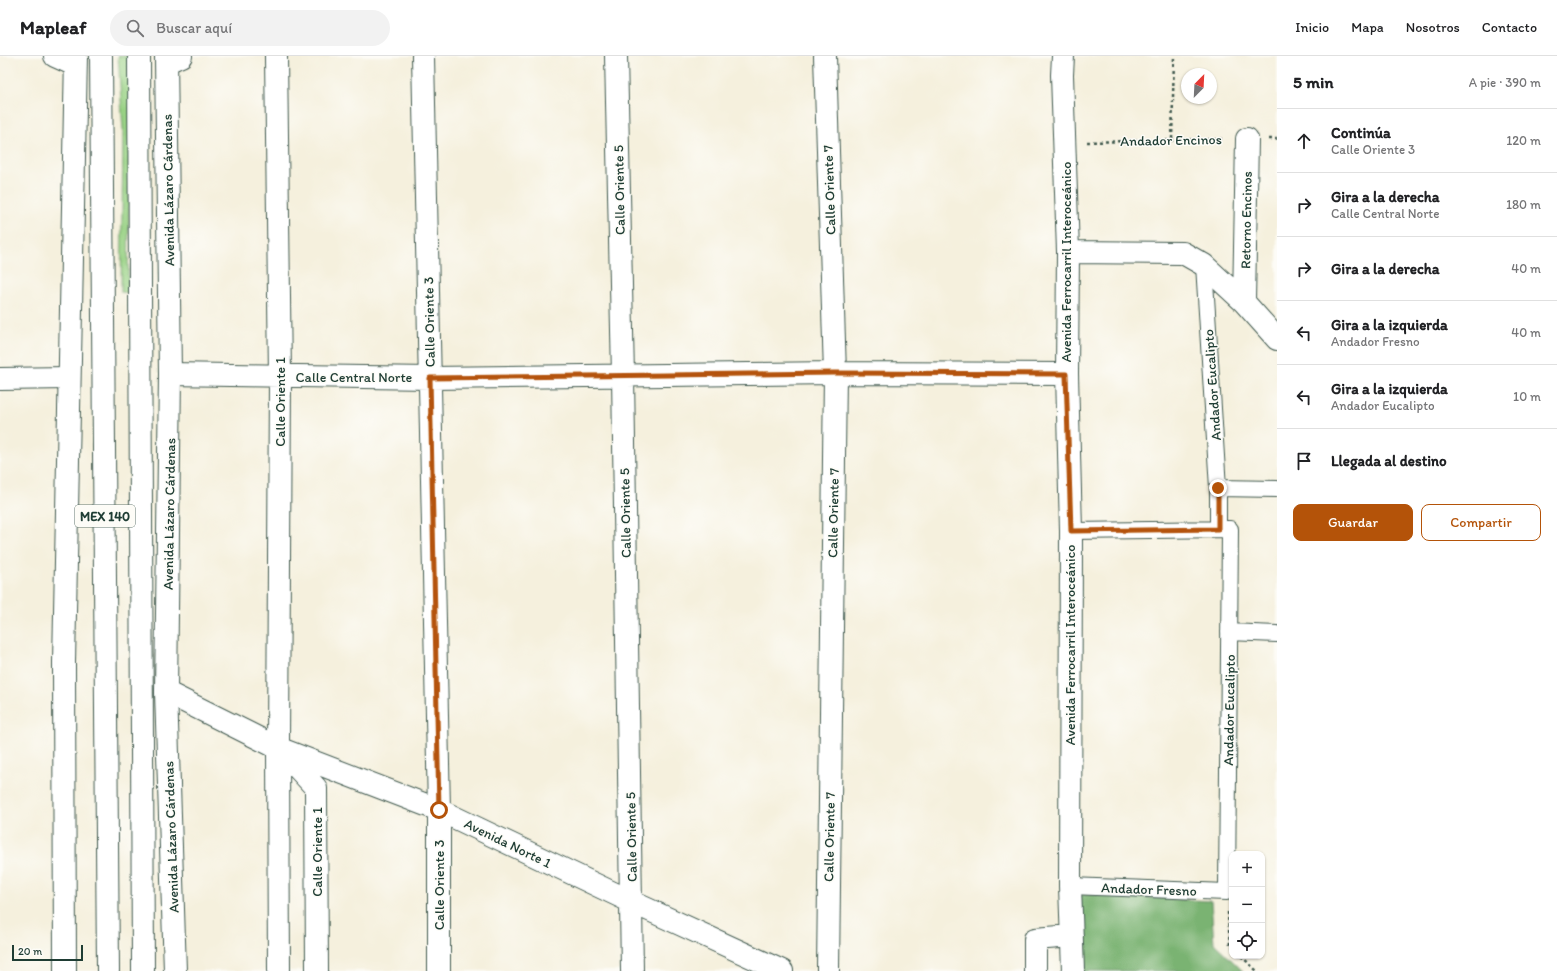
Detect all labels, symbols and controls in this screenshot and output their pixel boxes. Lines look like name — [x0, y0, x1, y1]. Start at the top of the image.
search box — [110, 10, 390, 46]
text: Mapleaf — [20, 16, 86, 39]
icon: search — [124, 17, 146, 39]
text: Buscar aquí — [156, 19, 232, 37]
text: Inicio — [1295, 19, 1329, 36]
text: Mapa — [1351, 19, 1384, 36]
text: Nosotros — [1406, 19, 1460, 36]
text: Contacto — [1482, 19, 1537, 36]
north arrow — [1181, 68, 1217, 104]
text: 5 min — [1293, 72, 1333, 92]
text: A pie · 390 m — [1469, 75, 1541, 90]
street label: Avenida Lázaro Cárdenas — [159, 114, 178, 266]
text: Continúa — [1331, 124, 1391, 142]
icon: ahead — [1293, 130, 1315, 152]
street label: Andador Encinos — [1120, 131, 1222, 150]
text: 120 m — [1506, 133, 1541, 148]
text: Calle Oriente 3 — [1331, 142, 1415, 157]
street label: Calle Oriente 5 — [610, 145, 629, 235]
street label: Calle Oriente 7 — [819, 145, 840, 235]
street label: Avenida Ferrocarril Interoceánico — [1058, 162, 1075, 362]
street label: Retorno Encinos — [1237, 171, 1256, 269]
text: Gira a la derecha — [1331, 188, 1440, 206]
icon: right — [1293, 194, 1315, 216]
text: 180 m — [1506, 197, 1541, 212]
text: Calle Central Norte — [1331, 206, 1439, 221]
icon: right — [1293, 258, 1315, 280]
text: Gira a la derecha — [1331, 260, 1440, 278]
text: 40 m — [1511, 261, 1541, 276]
street label: Calle Oriente 3 — [420, 276, 439, 367]
text: Gira a la izquierda — [1331, 316, 1448, 334]
icon: left — [1293, 322, 1315, 344]
text: 40 m — [1511, 325, 1541, 340]
street label: Andador Eucalipto — [1200, 329, 1225, 441]
text: Andador Fresno — [1331, 334, 1420, 349]
street label: Calle Oriente 1 — [272, 357, 289, 447]
street label: Calle Central Norte — [296, 369, 413, 386]
text: Gira a la izquierda — [1331, 380, 1448, 398]
icon: left — [1293, 386, 1315, 408]
text: 10 m — [1513, 389, 1541, 404]
text: Andador Eucalipto — [1331, 398, 1435, 413]
street label: Avenida Lázaro Cárdenas — [160, 438, 179, 590]
icon: arrive — [1293, 450, 1315, 472]
text: Llegada al destino — [1331, 452, 1447, 470]
street label: Calle Oriente 5 — [616, 468, 635, 558]
street label: Calle Oriente 7 — [824, 468, 843, 558]
route end — [1209, 479, 1227, 497]
button: Guardar — [1293, 504, 1413, 541]
button: Compartir — [1421, 504, 1541, 541]
road number: MEX 140 — [75, 505, 135, 527]
street label: Avenida Ferrocarril Interoceánico — [1062, 545, 1079, 745]
street label: Andador Eucalipto — [1220, 654, 1239, 766]
street label: Avenida Lázaro Cárdenas — [160, 761, 183, 913]
street label: Calle Oriente 5 — [622, 792, 641, 882]
street label: Calle Oriente 7 — [820, 792, 839, 882]
route start — [430, 801, 448, 819]
street label: Calle Oriente 1 — [309, 807, 326, 897]
street label: Avenida Norte 1 — [461, 815, 555, 872]
street label: Calle Oriente 3 — [431, 839, 448, 930]
map controls — [1229, 851, 1265, 959]
button: + — [1229, 851, 1265, 887]
street label: Andador Fresno — [1101, 879, 1197, 900]
button: − — [1229, 887, 1265, 923]
button: locate — [1229, 923, 1265, 959]
scale bar — [12, 943, 83, 962]
text: 20 m — [18, 945, 42, 958]

